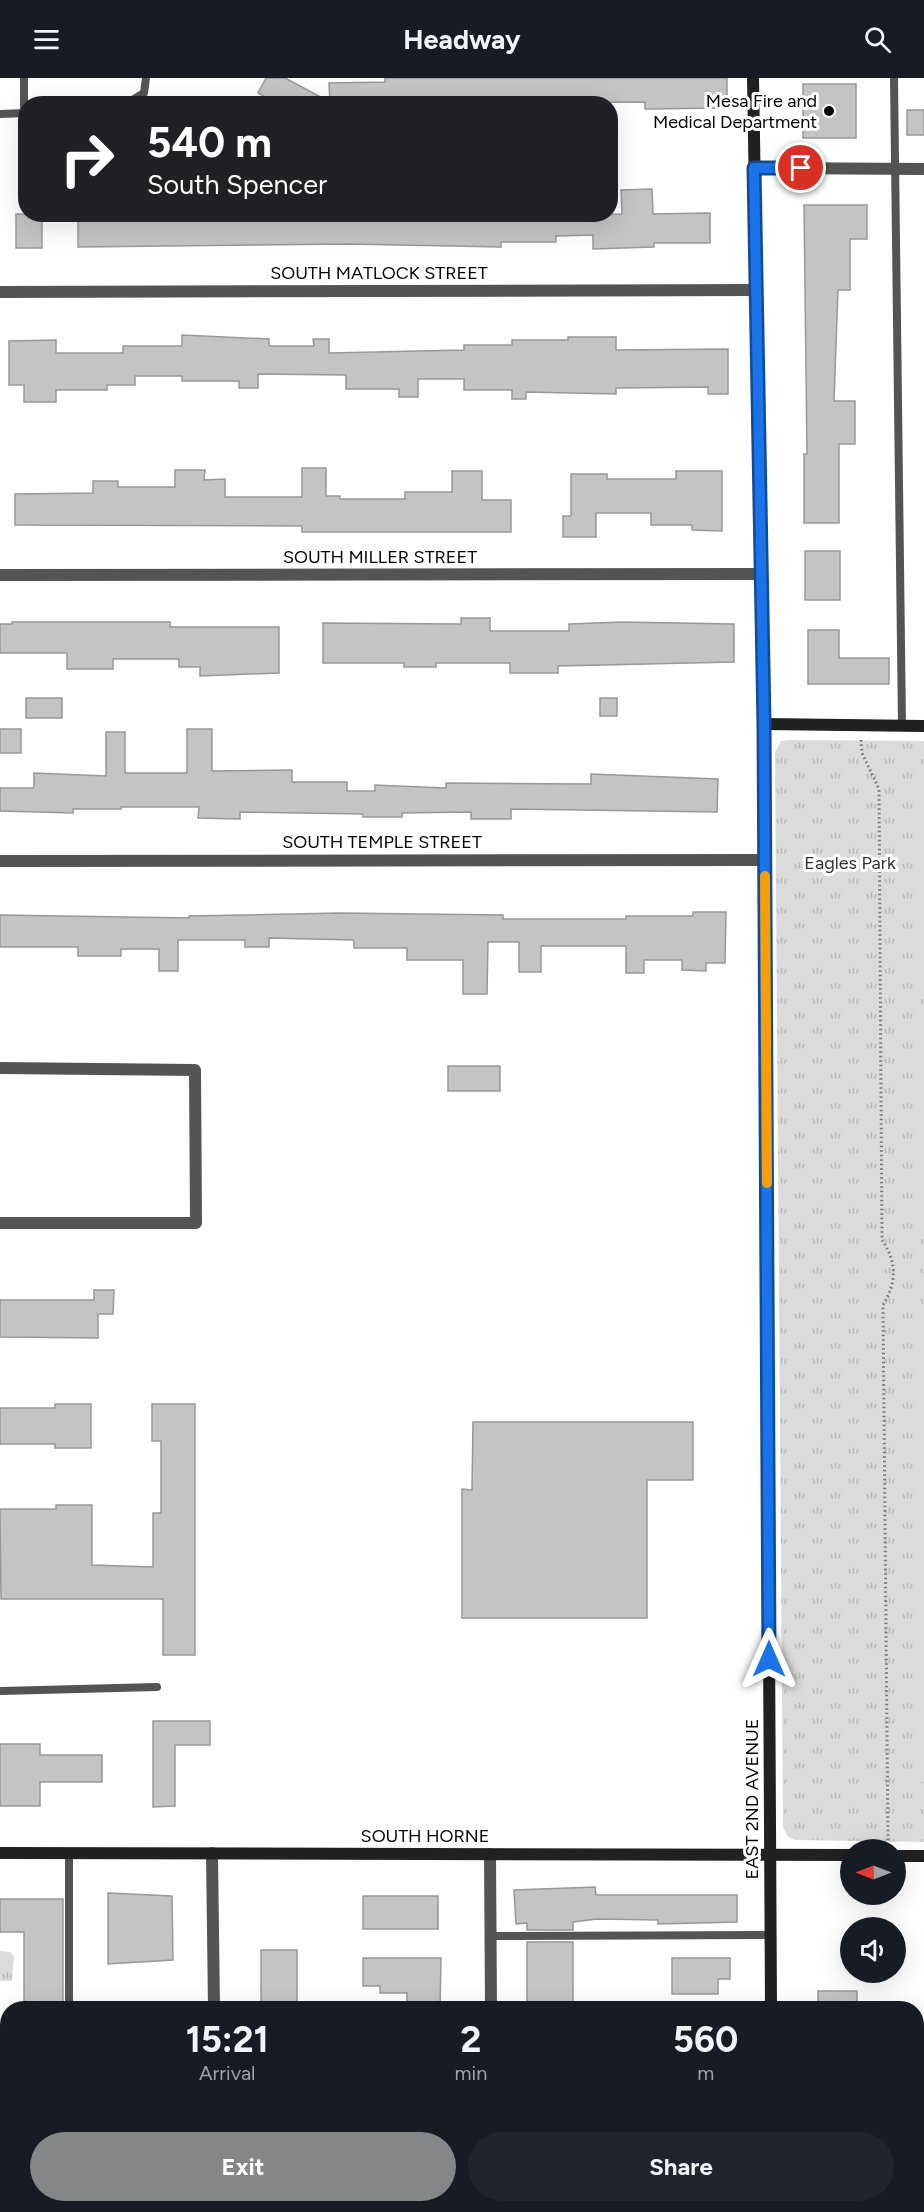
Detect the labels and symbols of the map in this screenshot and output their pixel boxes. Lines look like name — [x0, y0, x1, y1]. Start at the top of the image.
place label: Mesa Fire and Medical Department — [653, 90, 817, 133]
marker: Mesa Fire and Medical Department — [822, 104, 836, 118]
pin — [775, 142, 826, 193]
street label: SOUTH MATLOCK STREET — [270, 262, 488, 284]
street label: SOUTH MILLER STREET — [283, 546, 477, 568]
street label: SOUTH TEMPLE STREET — [282, 831, 482, 853]
park label: Eagles Park — [804, 852, 896, 874]
position arrow — [737, 1627, 801, 1691]
street label: EAST 2ND AVENUE — [741, 1719, 763, 1879]
street label: SOUTH HORNE — [361, 1825, 489, 1847]
north arrow — [840, 1839, 906, 1905]

